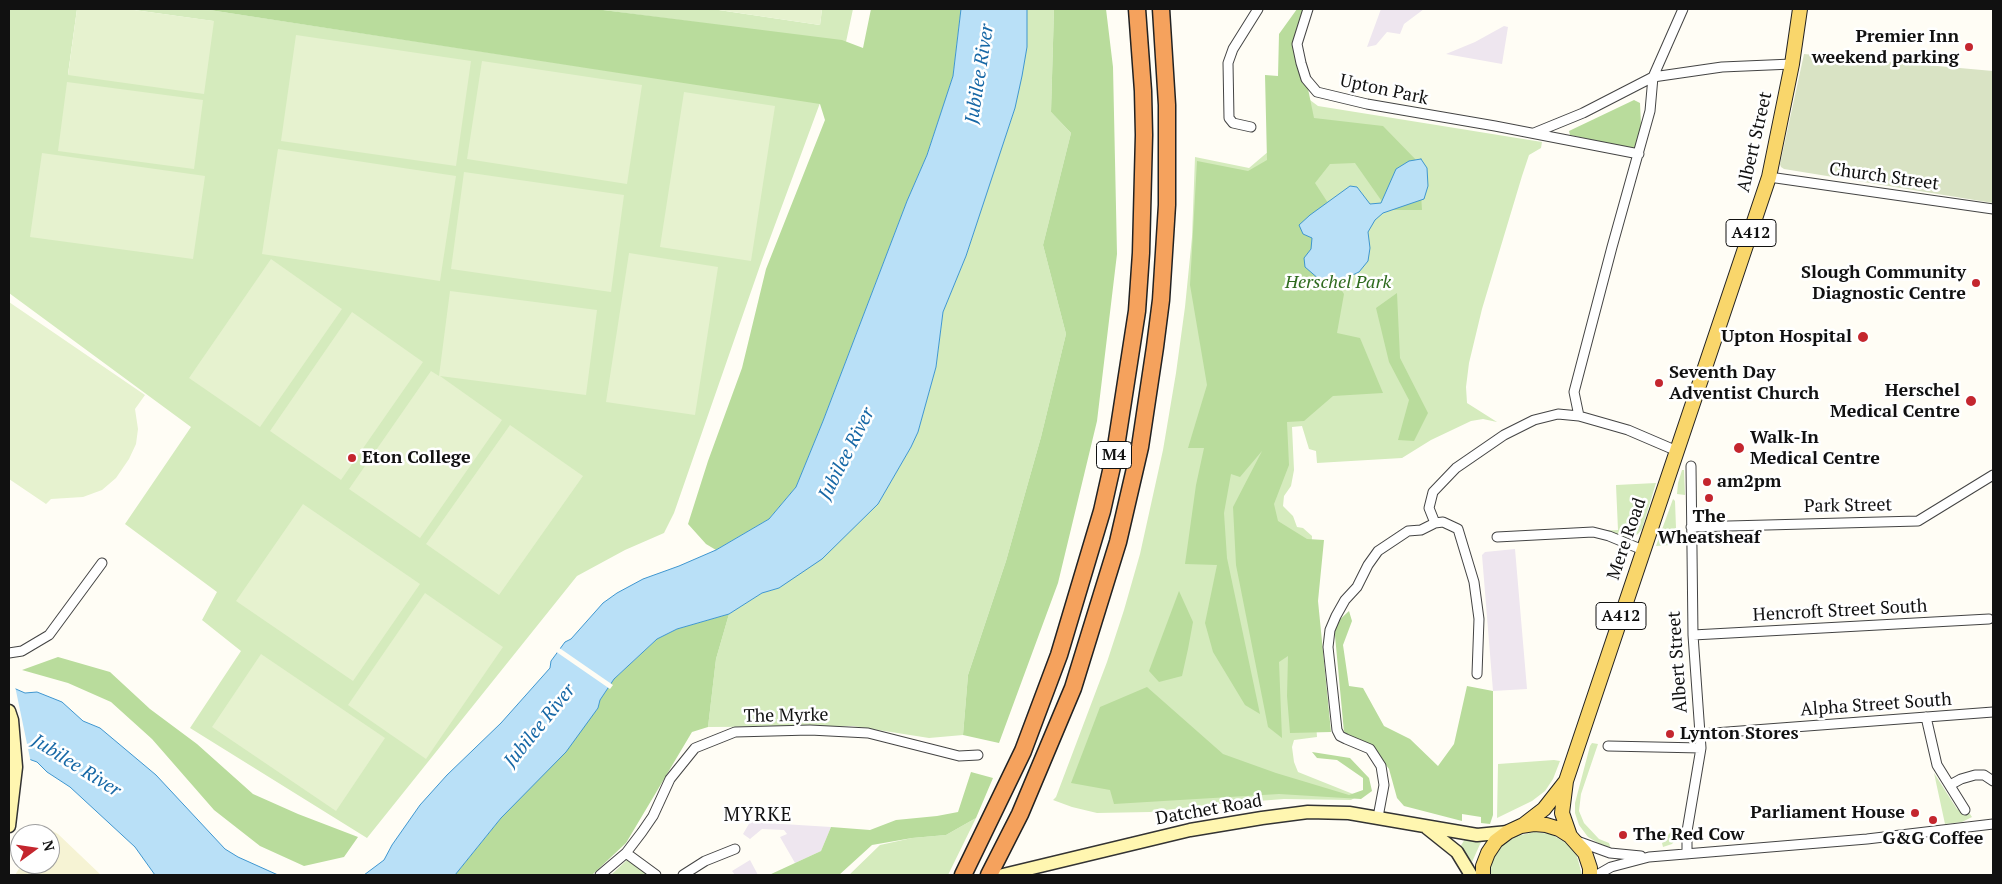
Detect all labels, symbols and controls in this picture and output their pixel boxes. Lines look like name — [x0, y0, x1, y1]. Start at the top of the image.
water label: Jubilee River — [961, 23, 999, 125]
place label: Premier Inn weekend parking — [1812, 26, 1959, 68]
marker: Premier Inn weekend parking — [1963, 41, 1975, 53]
street label: Upton Park — [1338, 70, 1430, 110]
street label: Albert Street — [1733, 90, 1777, 194]
street label: Church Street — [1828, 159, 1940, 195]
road number: A412 — [1726, 220, 1776, 247]
place label: Slough Community Diagnostic Centre — [1801, 262, 1966, 304]
park label: Herschel Park — [1285, 272, 1391, 294]
marker: Slough Community Diagnostic Centre — [1970, 277, 1982, 289]
place label: Upton Hospital — [1721, 326, 1852, 348]
marker: Upton Hospital — [1856, 330, 1870, 344]
place label: Seventh Day Adventist Church — [1669, 362, 1819, 404]
marker: Seventh Day Adventist Church — [1653, 377, 1665, 389]
place label: Herschel Medical Centre — [1830, 380, 1960, 422]
marker: Herschel Medical Centre — [1964, 394, 1978, 408]
water label: Jubilee River — [814, 404, 880, 504]
place label: Walk-In Medical Centre — [1750, 427, 1880, 469]
marker: Walk-In Medical Centre — [1732, 441, 1746, 455]
road number: M4 — [1096, 442, 1132, 468]
place label: Eton College — [362, 447, 471, 469]
marker: Eton College — [346, 452, 358, 464]
place label: am2pm — [1717, 471, 1781, 493]
marker: am2pm — [1701, 476, 1713, 488]
marker: The Wheatsheaf — [1703, 492, 1715, 504]
street label: Park Street — [1804, 494, 1892, 518]
street label: Mere Road — [1603, 495, 1651, 583]
place label: The Wheatsheaf — [1657, 506, 1761, 548]
street label: Hencroft Street South — [1752, 596, 1928, 626]
road number: A412 — [1596, 602, 1646, 630]
street label: Albert Street — [1664, 610, 1692, 714]
water label: Jubilee River — [500, 680, 580, 772]
street label: Alpha Street South — [1800, 689, 1952, 721]
street label: The Myrke — [743, 704, 829, 728]
place label: Lynton Stores — [1680, 723, 1799, 745]
marker: Lynton Stores — [1664, 728, 1676, 740]
water label: Jubilee River — [27, 730, 125, 802]
street label: Datchet Road — [1154, 790, 1264, 830]
place label: Parliament House — [1750, 802, 1905, 824]
district label: MYRKE — [723, 805, 793, 827]
marker: Parliament House — [1909, 807, 1921, 819]
marker: G&G Coffee — [1927, 814, 1939, 826]
north arrow — [10, 824, 60, 874]
place label: The Red Cow — [1633, 824, 1744, 846]
place label: G&G Coffee — [1882, 828, 1984, 850]
marker: The Red Cow — [1617, 829, 1629, 841]
text: N — [39, 838, 60, 853]

